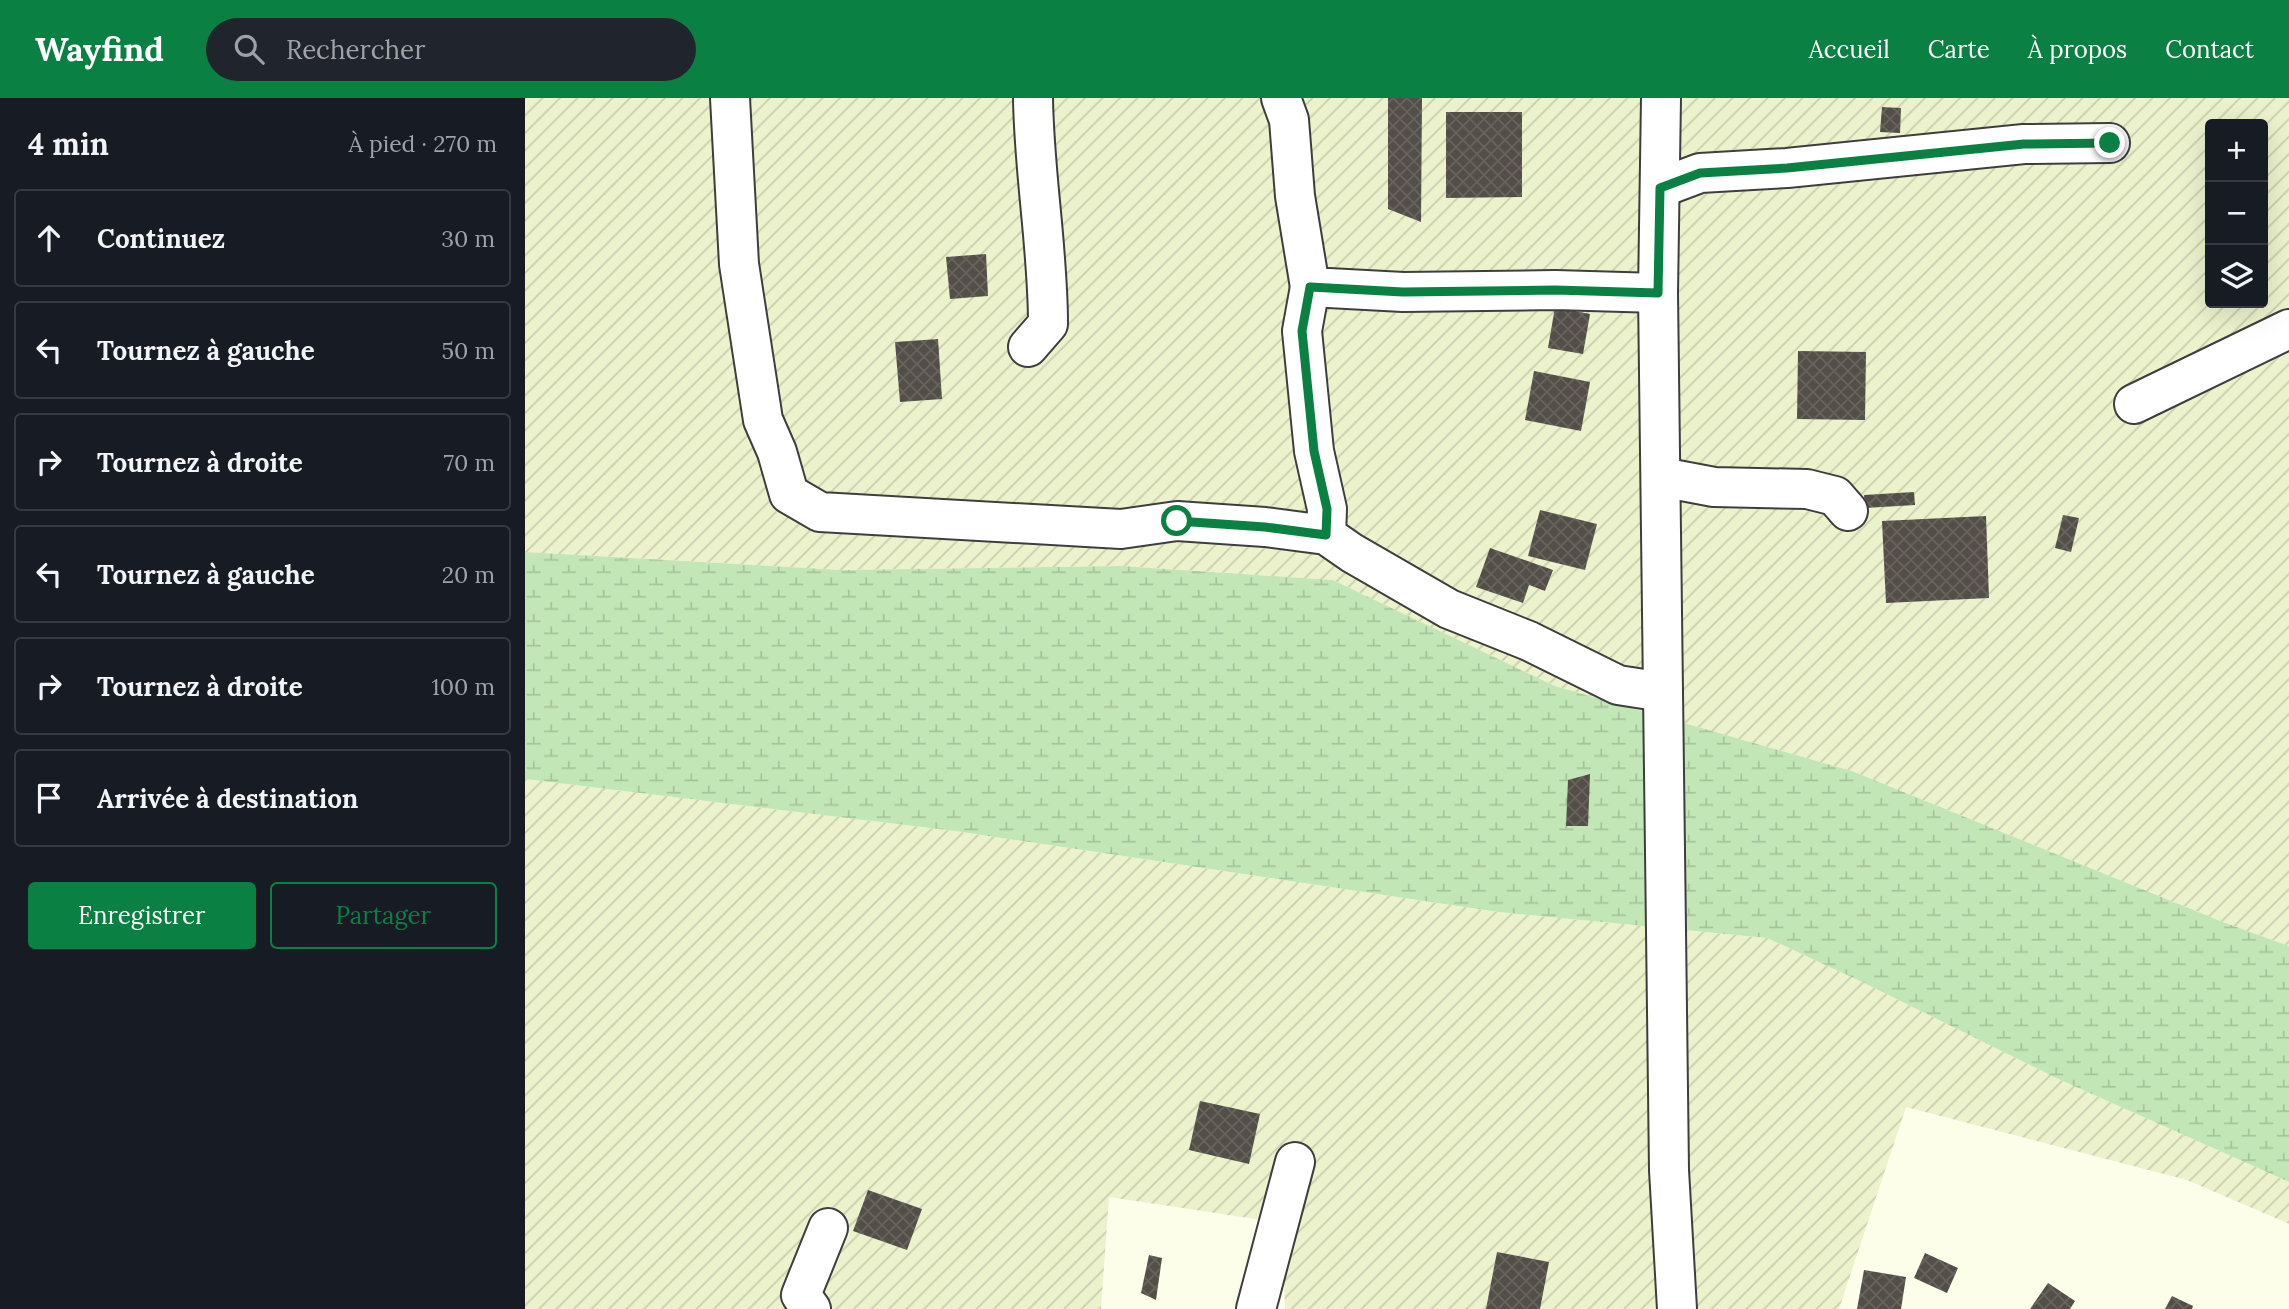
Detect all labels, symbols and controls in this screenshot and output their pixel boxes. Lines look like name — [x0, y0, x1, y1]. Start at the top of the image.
search box — [206, 18, 696, 81]
text: Wayfind — [35, 28, 164, 70]
icon: search — [230, 30, 268, 68]
text: Rechercher — [286, 33, 425, 66]
text: Accueil — [1809, 34, 1890, 65]
text: Carte — [1928, 34, 1990, 65]
text: À propos — [2028, 34, 2127, 65]
text: Contact — [2165, 34, 2254, 65]
map controls — [2205, 119, 2268, 308]
button: + — [2205, 119, 2268, 182]
text: 4 min — [28, 125, 109, 163]
route end — [2094, 127, 2125, 158]
text: À pied · 270 m — [349, 129, 497, 158]
button: − — [2205, 182, 2268, 245]
icon: ahead — [30, 219, 68, 257]
text: Continuez — [97, 222, 225, 255]
text: 30 m — [441, 224, 495, 253]
button: layers — [2205, 245, 2268, 308]
icon: left — [30, 331, 68, 369]
text: Tournez à gauche — [97, 334, 315, 367]
text: 50 m — [442, 336, 495, 365]
icon: right — [30, 443, 68, 481]
text: Tournez à droite — [97, 446, 303, 479]
text: 70 m — [444, 448, 495, 477]
route start — [1161, 505, 1192, 536]
icon: left — [30, 555, 68, 593]
text: Tournez à gauche — [97, 558, 315, 591]
text: 20 m — [442, 560, 495, 589]
icon: right — [30, 667, 68, 705]
text: Tournez à droite — [97, 670, 303, 703]
text: 100 m — [431, 672, 495, 701]
icon: arrive — [30, 779, 68, 817]
text: Arrivée à destination — [97, 782, 358, 815]
button: Enregistrer — [28, 882, 256, 949]
button: Partager — [270, 882, 497, 949]

